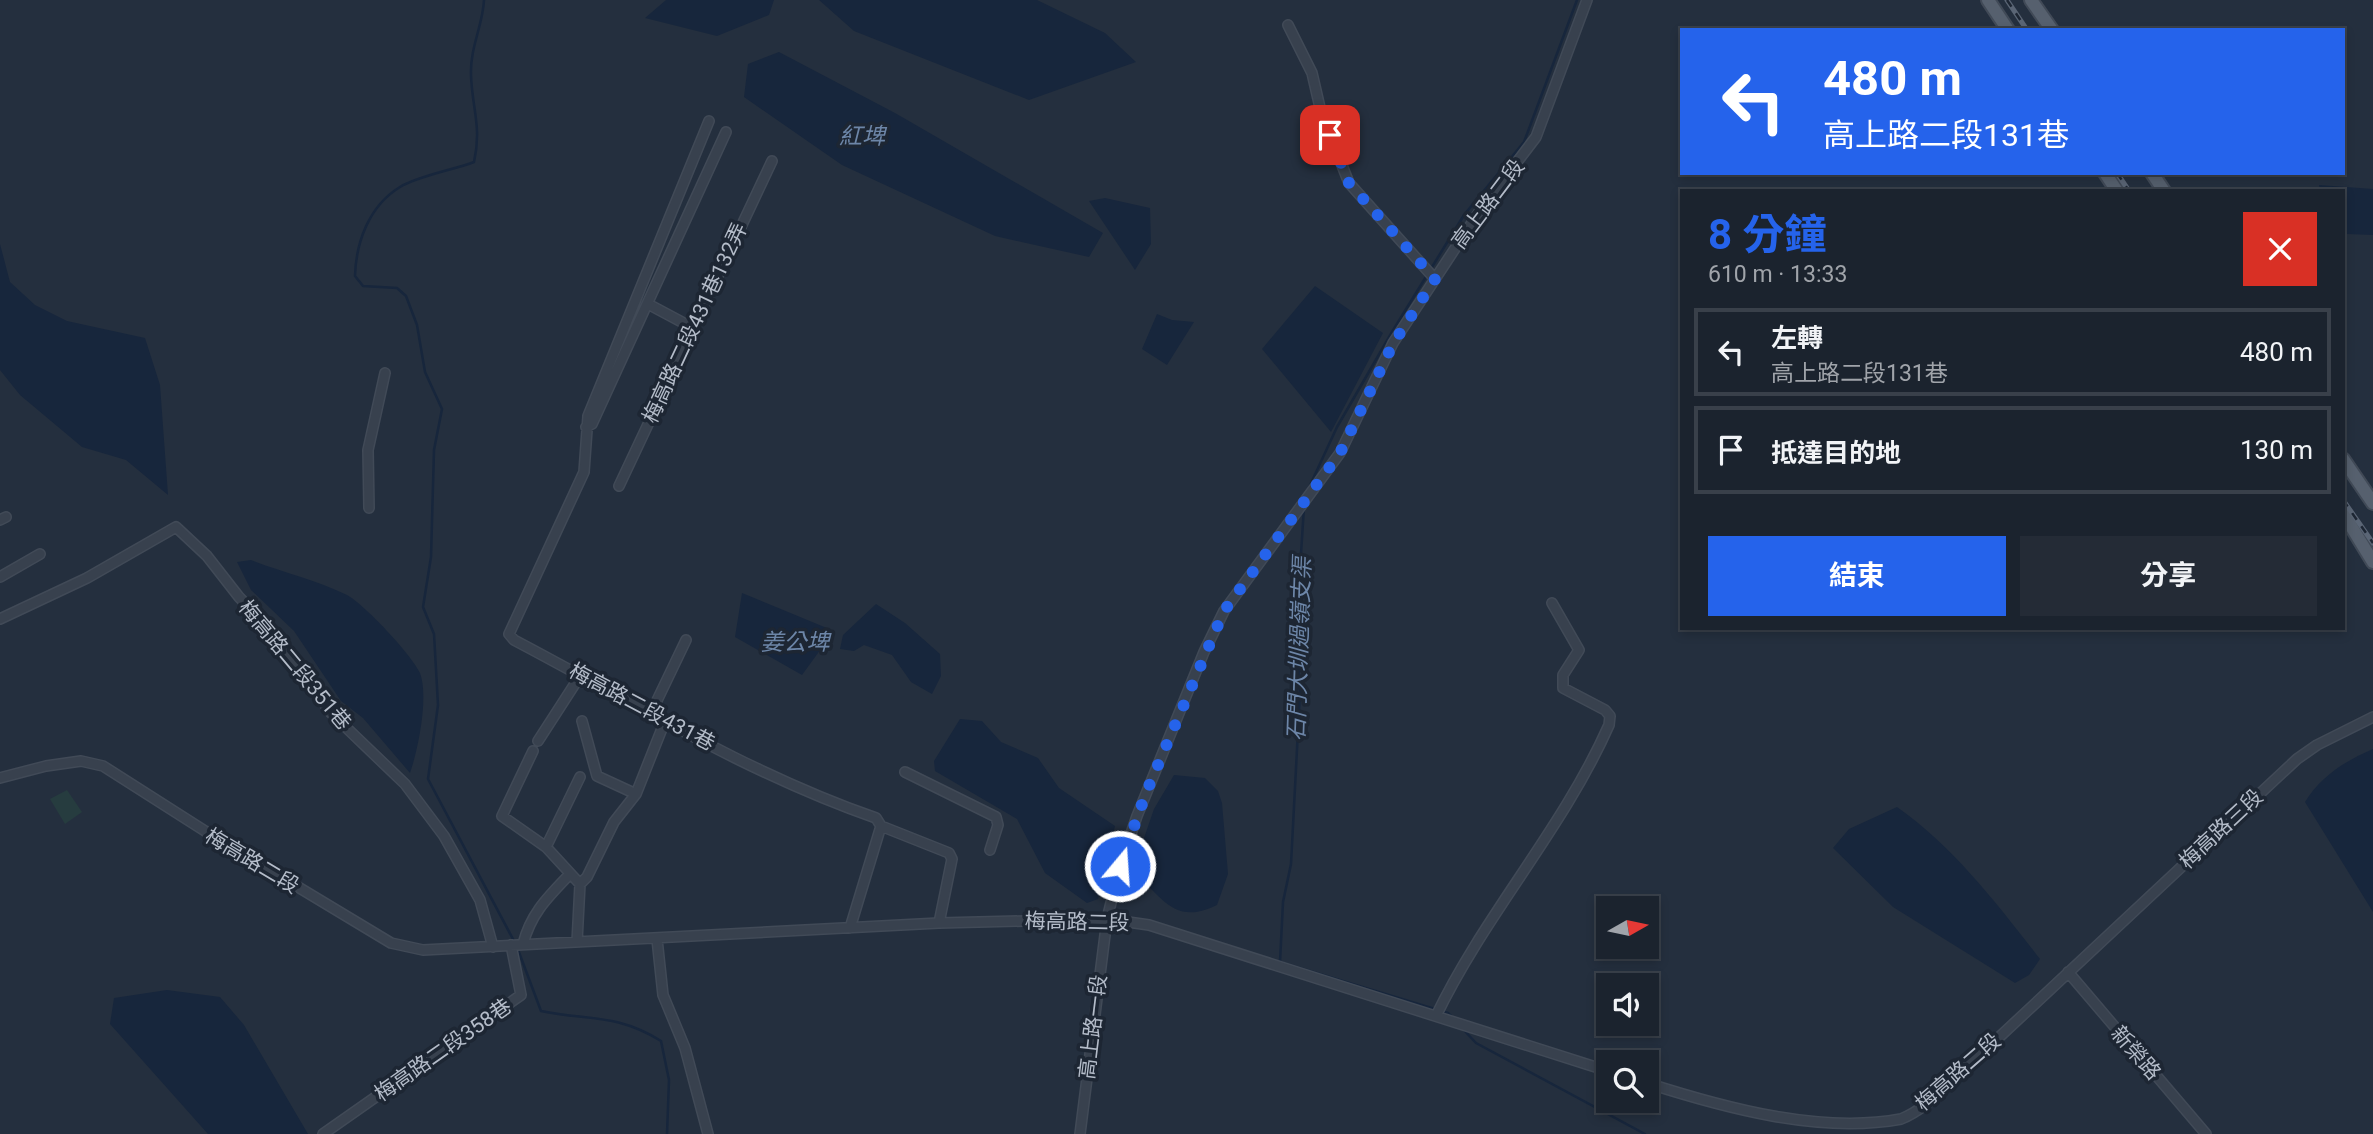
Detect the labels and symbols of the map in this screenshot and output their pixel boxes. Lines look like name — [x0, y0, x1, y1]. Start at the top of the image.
pin — [1300, 105, 1360, 165]
water label: 紅埤 — [839, 123, 888, 150]
street label: 高上路二段 — [1447, 155, 1529, 253]
street label: 梅高路二段431巷132弄 — [638, 219, 752, 427]
water label: 石門大圳過嶺支渠 — [1283, 554, 1316, 741]
street label: 梅高路二段351巷 — [234, 595, 356, 735]
water label: 姜公埤 — [761, 629, 833, 656]
street label: 梅高路二段431巷 — [565, 659, 719, 755]
street label: 梅高路三段 — [2174, 784, 2268, 874]
street label: 梅高路二段 — [201, 824, 303, 898]
position arrow — [1083, 829, 1157, 903]
north arrow — [1596, 896, 1659, 959]
street label: 梅高路二段 — [1024, 909, 1130, 935]
street label: 高上路一段 — [1075, 973, 1111, 1081]
street label: 梅高路二段358巷 — [370, 994, 516, 1106]
street label: 新榮路 — [2106, 1021, 2166, 1085]
street label: 梅高路二段 — [1911, 1029, 2005, 1115]

